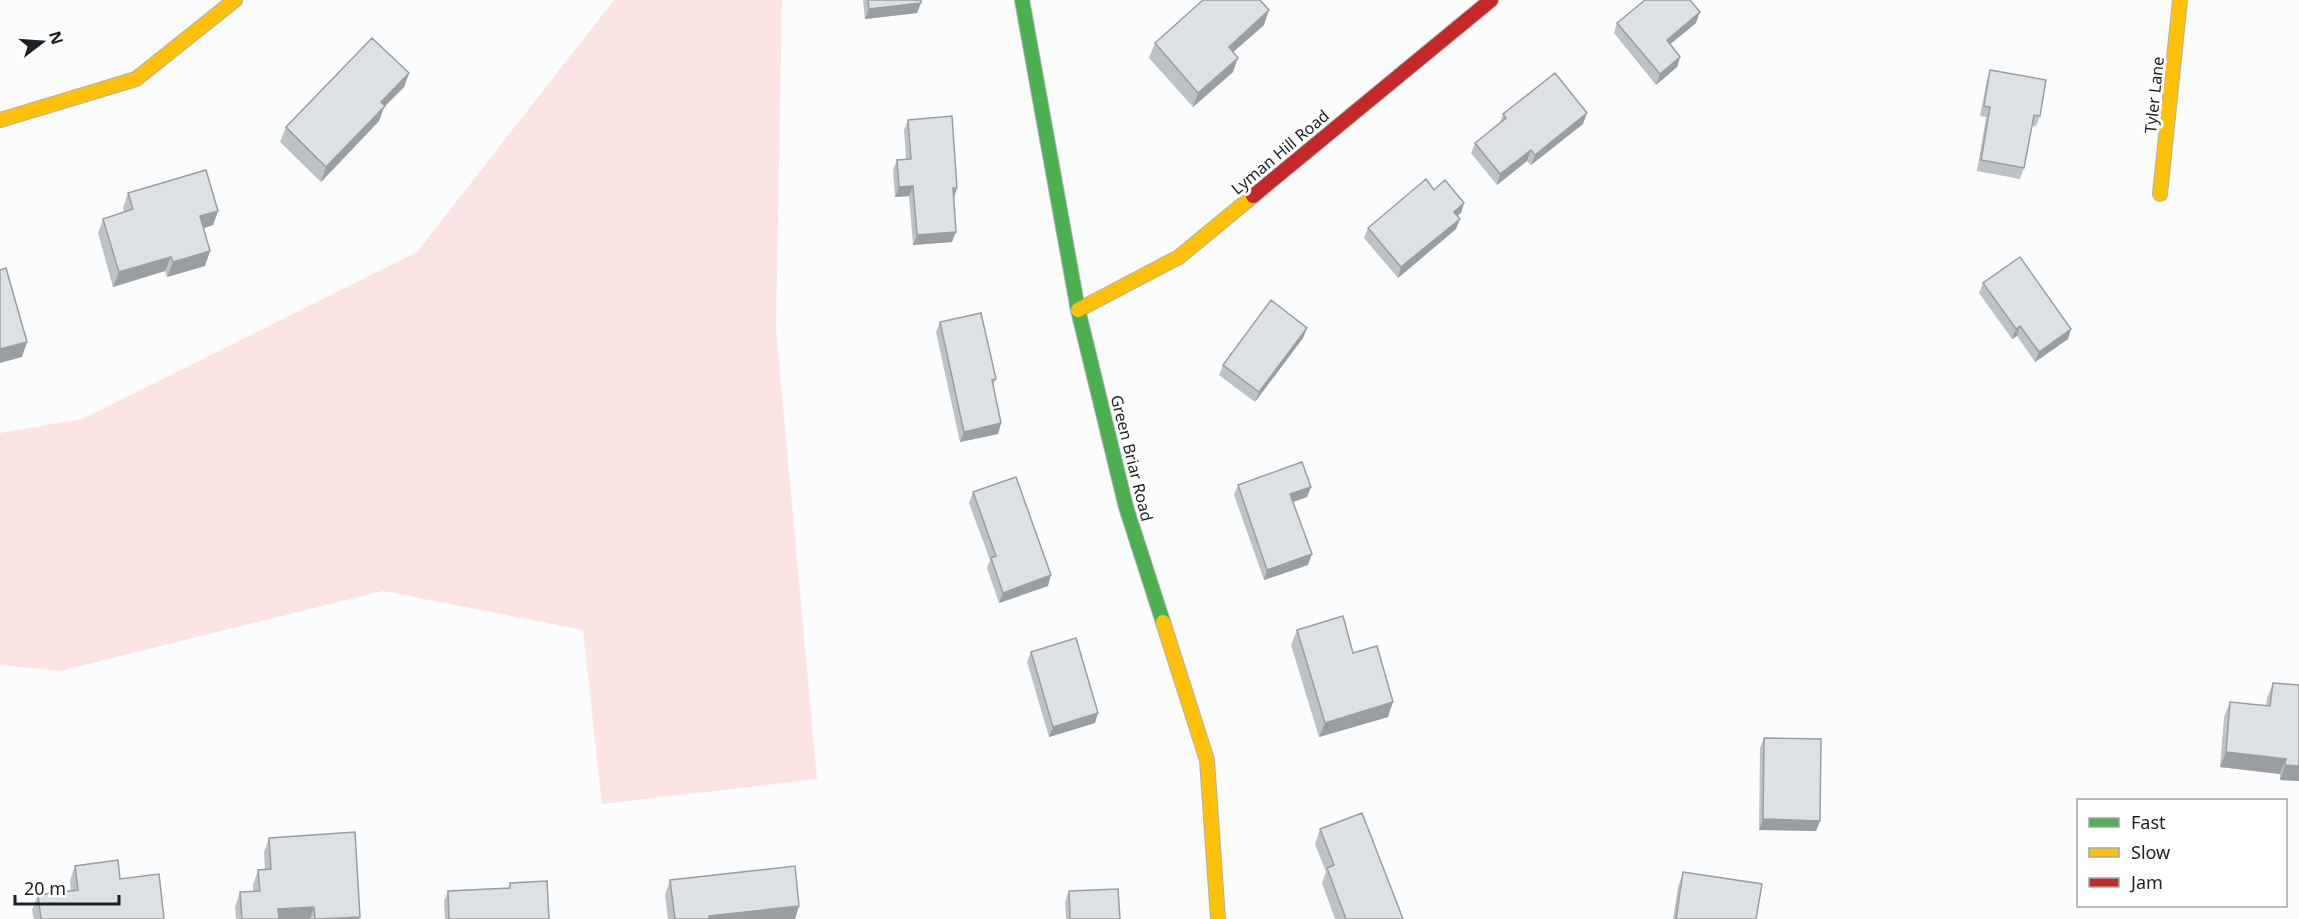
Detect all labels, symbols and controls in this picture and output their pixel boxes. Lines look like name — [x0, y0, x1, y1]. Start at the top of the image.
north arrow — [12, 12, 72, 72]
text: N — [44, 28, 69, 47]
street label: Tyler Lane — [2139, 56, 2169, 134]
street label: Lyman Hill Road — [1226, 105, 1334, 199]
street label: Green Briar Road — [1106, 393, 1158, 523]
legend — [2077, 799, 2287, 907]
text: Fast — [2131, 810, 2166, 834]
text: Slow — [2131, 840, 2170, 864]
scale bar — [15, 868, 118, 906]
text: Jam — [2129, 870, 2163, 894]
text: 20 m — [24, 876, 66, 900]

